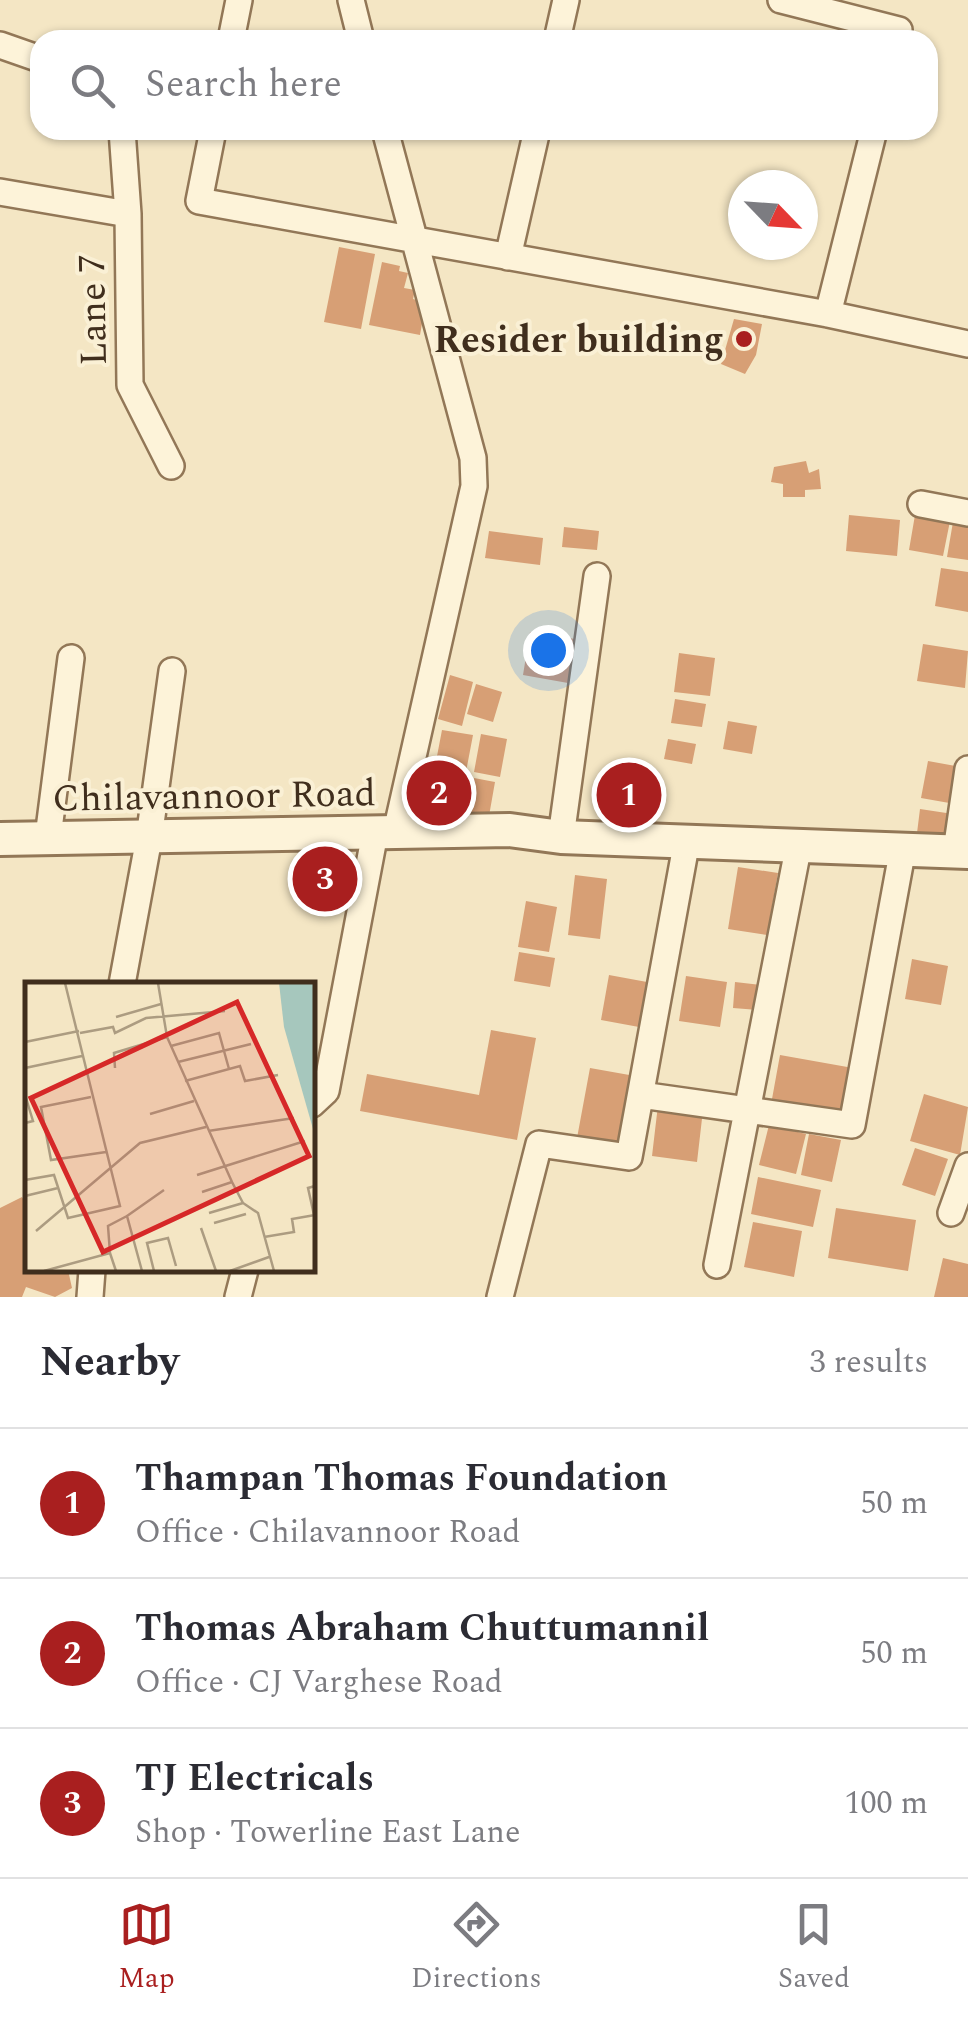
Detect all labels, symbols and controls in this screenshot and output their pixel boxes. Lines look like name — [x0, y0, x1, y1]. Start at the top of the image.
search box — [30, 30, 938, 140]
text: Search here — [145, 56, 342, 114]
icon: search — [65, 58, 120, 113]
north arrow — [728, 170, 818, 260]
street label: Lane 7 — [64, 254, 124, 366]
place label: Resider building — [433, 312, 724, 370]
marker: Resider building — [733, 328, 755, 350]
your location — [523, 625, 574, 676]
pin: 2 — [406, 756, 472, 830]
pin: 1 — [596, 758, 662, 832]
street label: Chilavannoor Road — [52, 765, 376, 829]
pin: 3 — [292, 842, 358, 916]
inset map — [25, 982, 315, 1272]
text: Nearby — [40, 1331, 179, 1394]
text: 3 results — [809, 1338, 928, 1387]
text: Thampan Thomas Foundation — [135, 1450, 668, 1508]
text: 1 — [64, 1479, 81, 1528]
text: 50 m — [860, 1479, 928, 1528]
text: Office · Chilavannoor Road — [135, 1508, 520, 1557]
text: Thomas Abraham Chuttumannil — [135, 1600, 709, 1658]
text: 2 — [64, 1629, 81, 1678]
text: 50 m — [860, 1629, 928, 1678]
text: Office · CJ Varghese Road — [135, 1658, 503, 1707]
text: TJ Electricals — [135, 1750, 374, 1808]
text: 3 — [64, 1779, 81, 1828]
text: 100 m — [844, 1779, 928, 1828]
text: Shop · Towerline East Lane — [135, 1808, 520, 1857]
tab: Map — [118, 1897, 175, 2000]
tab: Directions — [411, 1897, 542, 2000]
tab: Saved — [778, 1897, 850, 2000]

